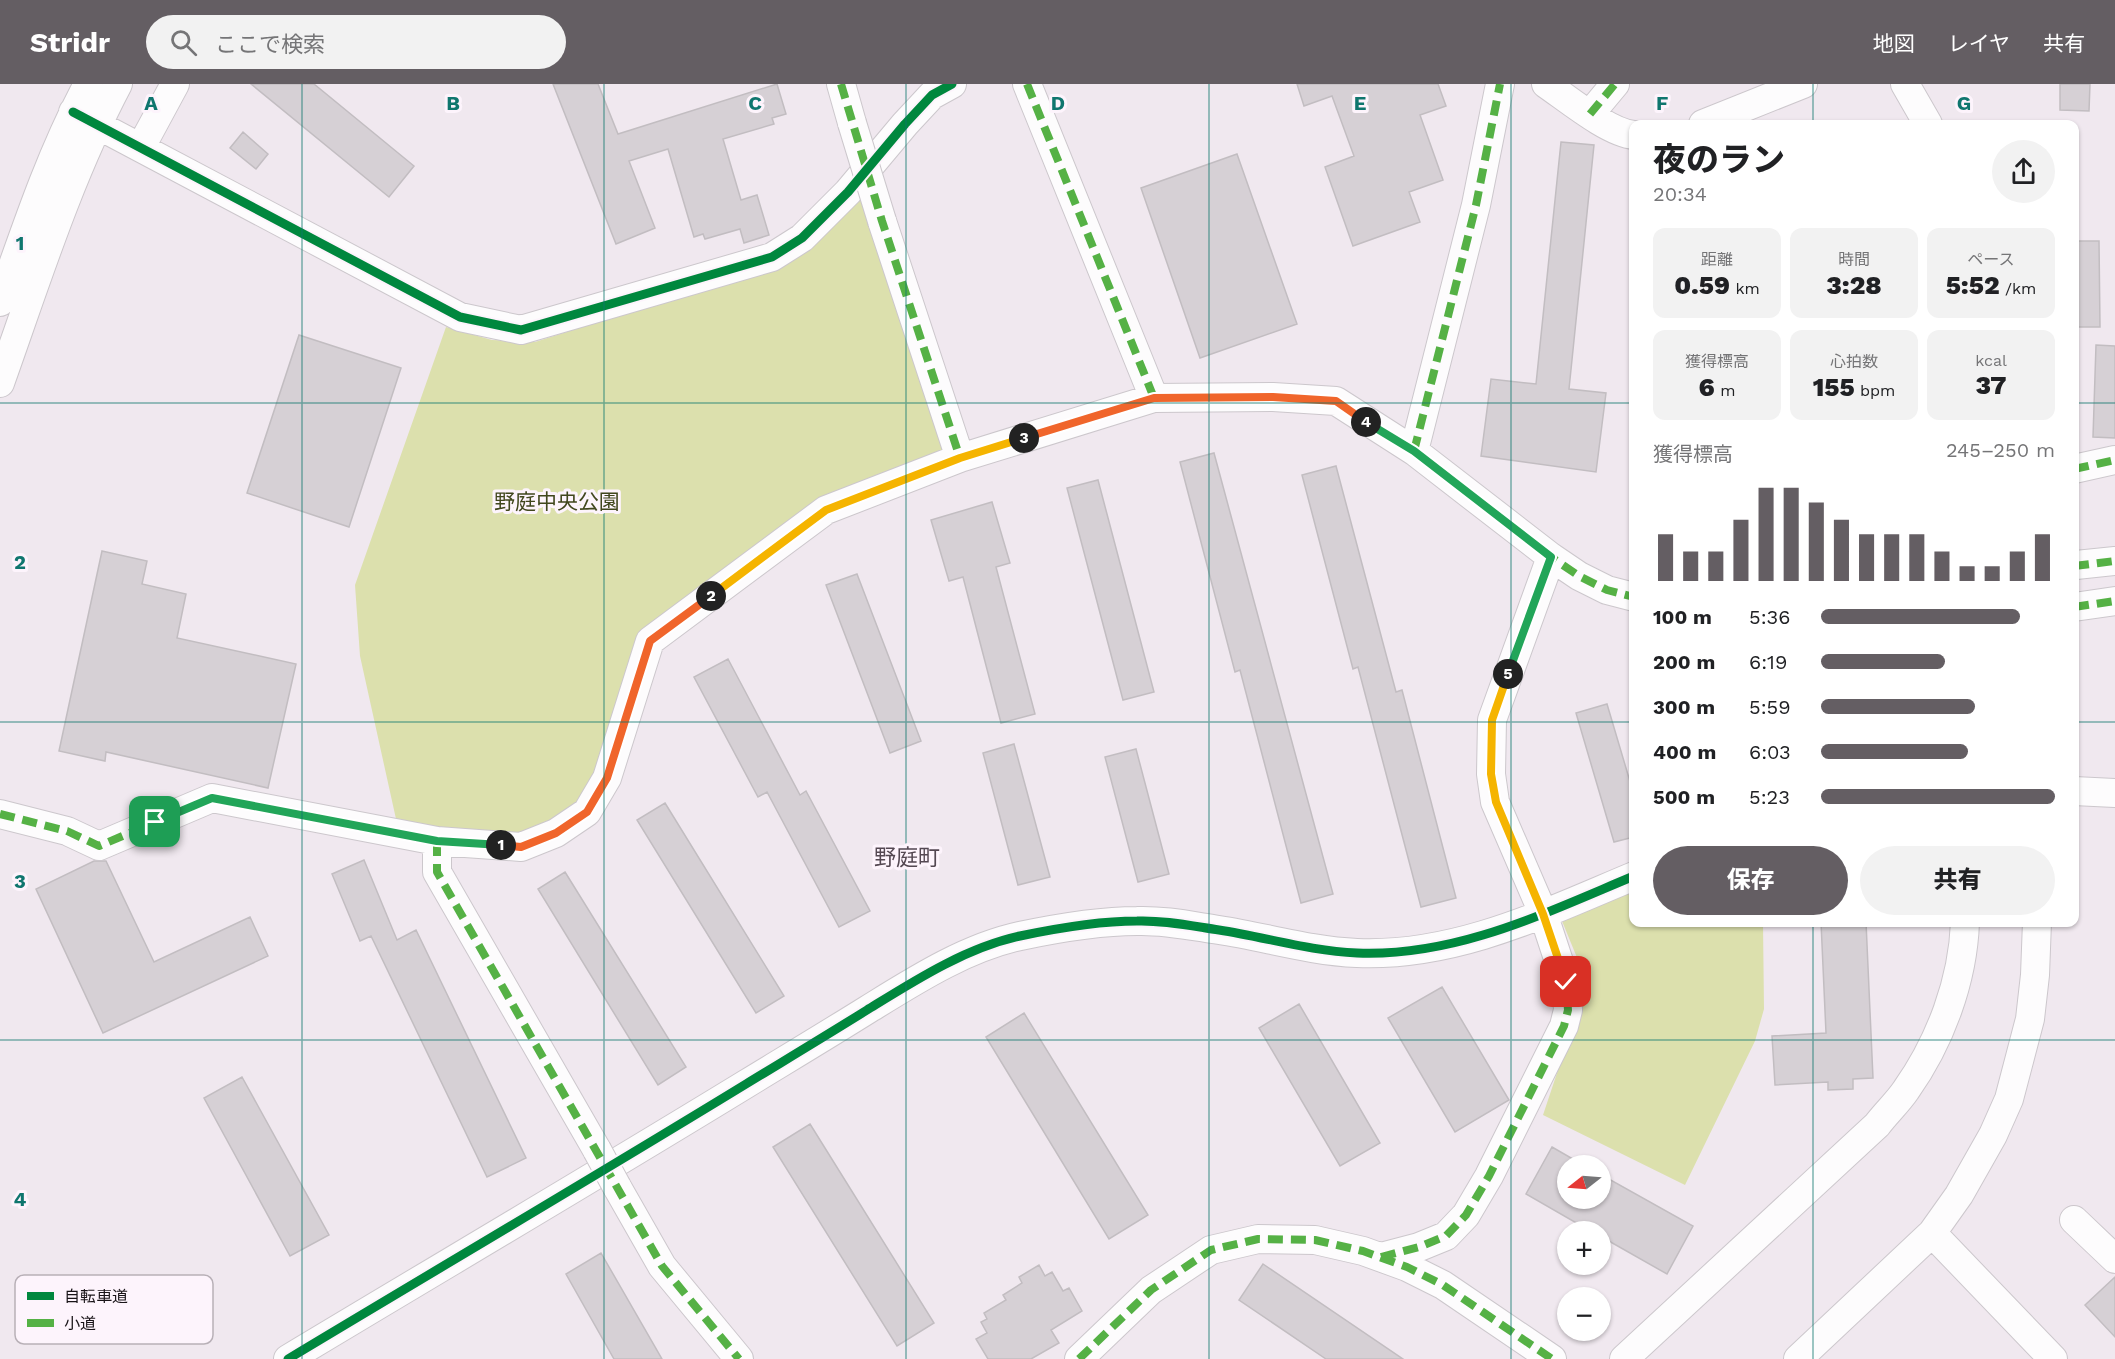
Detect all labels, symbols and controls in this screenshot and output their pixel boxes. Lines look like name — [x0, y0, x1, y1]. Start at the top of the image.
search box — [146, 15, 566, 69]
text: Stridr — [30, 26, 110, 59]
icon: search — [167, 26, 200, 59]
text: 地図 — [1873, 31, 1915, 56]
text: レイヤ — [1948, 31, 2010, 56]
text: 共有 — [2043, 31, 2085, 56]
text: ここで検索 — [215, 32, 325, 57]
text: A — [144, 91, 158, 115]
text: B — [446, 91, 460, 115]
text: C — [748, 91, 762, 115]
text: D — [1051, 91, 1065, 115]
text: E — [1354, 91, 1366, 115]
text: F — [1656, 91, 1668, 115]
text: G — [1957, 91, 1971, 115]
text: 夜のラン — [1653, 140, 1785, 179]
button: share — [1992, 140, 2055, 203]
text: 20:34 — [1653, 182, 1707, 206]
text: 1 — [16, 231, 24, 255]
text: 距離 — [1701, 250, 1733, 269]
text: 時間 — [1838, 250, 1870, 269]
text: ペース — [1967, 250, 2015, 269]
text: 0.59 — [1674, 270, 1730, 300]
text: 3:28 — [1826, 270, 1882, 300]
text: 5:52 — [1946, 270, 2000, 300]
text: km — [1730, 279, 1760, 298]
text: /km — [2000, 279, 2036, 298]
text: kcal — [1975, 351, 2007, 370]
text: 獲得標高 — [1685, 352, 1749, 371]
text: 心拍数 — [1830, 352, 1878, 371]
text: 37 — [1975, 370, 2007, 400]
text: 6 — [1699, 372, 1715, 402]
text: 155 — [1813, 372, 1855, 402]
text: m — [1715, 381, 1735, 400]
text: bpm — [1855, 381, 1895, 400]
pin: 4 — [1351, 407, 1381, 437]
text: 4 — [1361, 412, 1371, 431]
pin: 3 — [1009, 423, 1039, 453]
text: 3 — [1019, 428, 1029, 447]
text: 245–250 m — [1946, 438, 2055, 462]
text: 獲得標高 — [1653, 442, 1733, 466]
park label: 野庭中央公園 — [494, 489, 620, 514]
text: 2 — [14, 550, 26, 574]
pin: 2 — [696, 581, 726, 611]
text: 2 — [706, 586, 716, 605]
text: 100 m — [1653, 605, 1712, 629]
text: 5:36 — [1749, 605, 1790, 629]
text: 200 m — [1653, 650, 1715, 674]
text: 6:19 — [1749, 650, 1787, 674]
pin: 5 — [1493, 659, 1523, 689]
text: 5 — [1503, 664, 1513, 683]
text: 300 m — [1653, 695, 1715, 719]
text: 5:59 — [1749, 695, 1791, 719]
text: 400 m — [1653, 740, 1716, 764]
text: 6:03 — [1749, 740, 1791, 764]
text: 500 m — [1653, 785, 1715, 809]
text: 5:23 — [1749, 785, 1790, 809]
pin — [129, 796, 180, 847]
icon: arrive — [138, 805, 171, 838]
pin: 1 — [486, 830, 516, 860]
text: 1 — [498, 835, 504, 854]
district label: 野庭町 — [874, 845, 940, 870]
button: 保存 — [1653, 846, 1848, 915]
button: 共有 — [1860, 846, 2055, 915]
text: 3 — [14, 869, 26, 893]
pin — [1540, 956, 1591, 1007]
icon: check — [1549, 965, 1582, 998]
north arrow — [1557, 1155, 1611, 1209]
map controls — [1557, 1155, 1611, 1341]
text: 4 — [14, 1187, 27, 1211]
button: + — [1557, 1221, 1611, 1275]
legend — [15, 1275, 213, 1344]
text: 自転車道 — [64, 1287, 128, 1306]
button: − — [1557, 1287, 1611, 1341]
text: 小道 — [64, 1314, 96, 1333]

